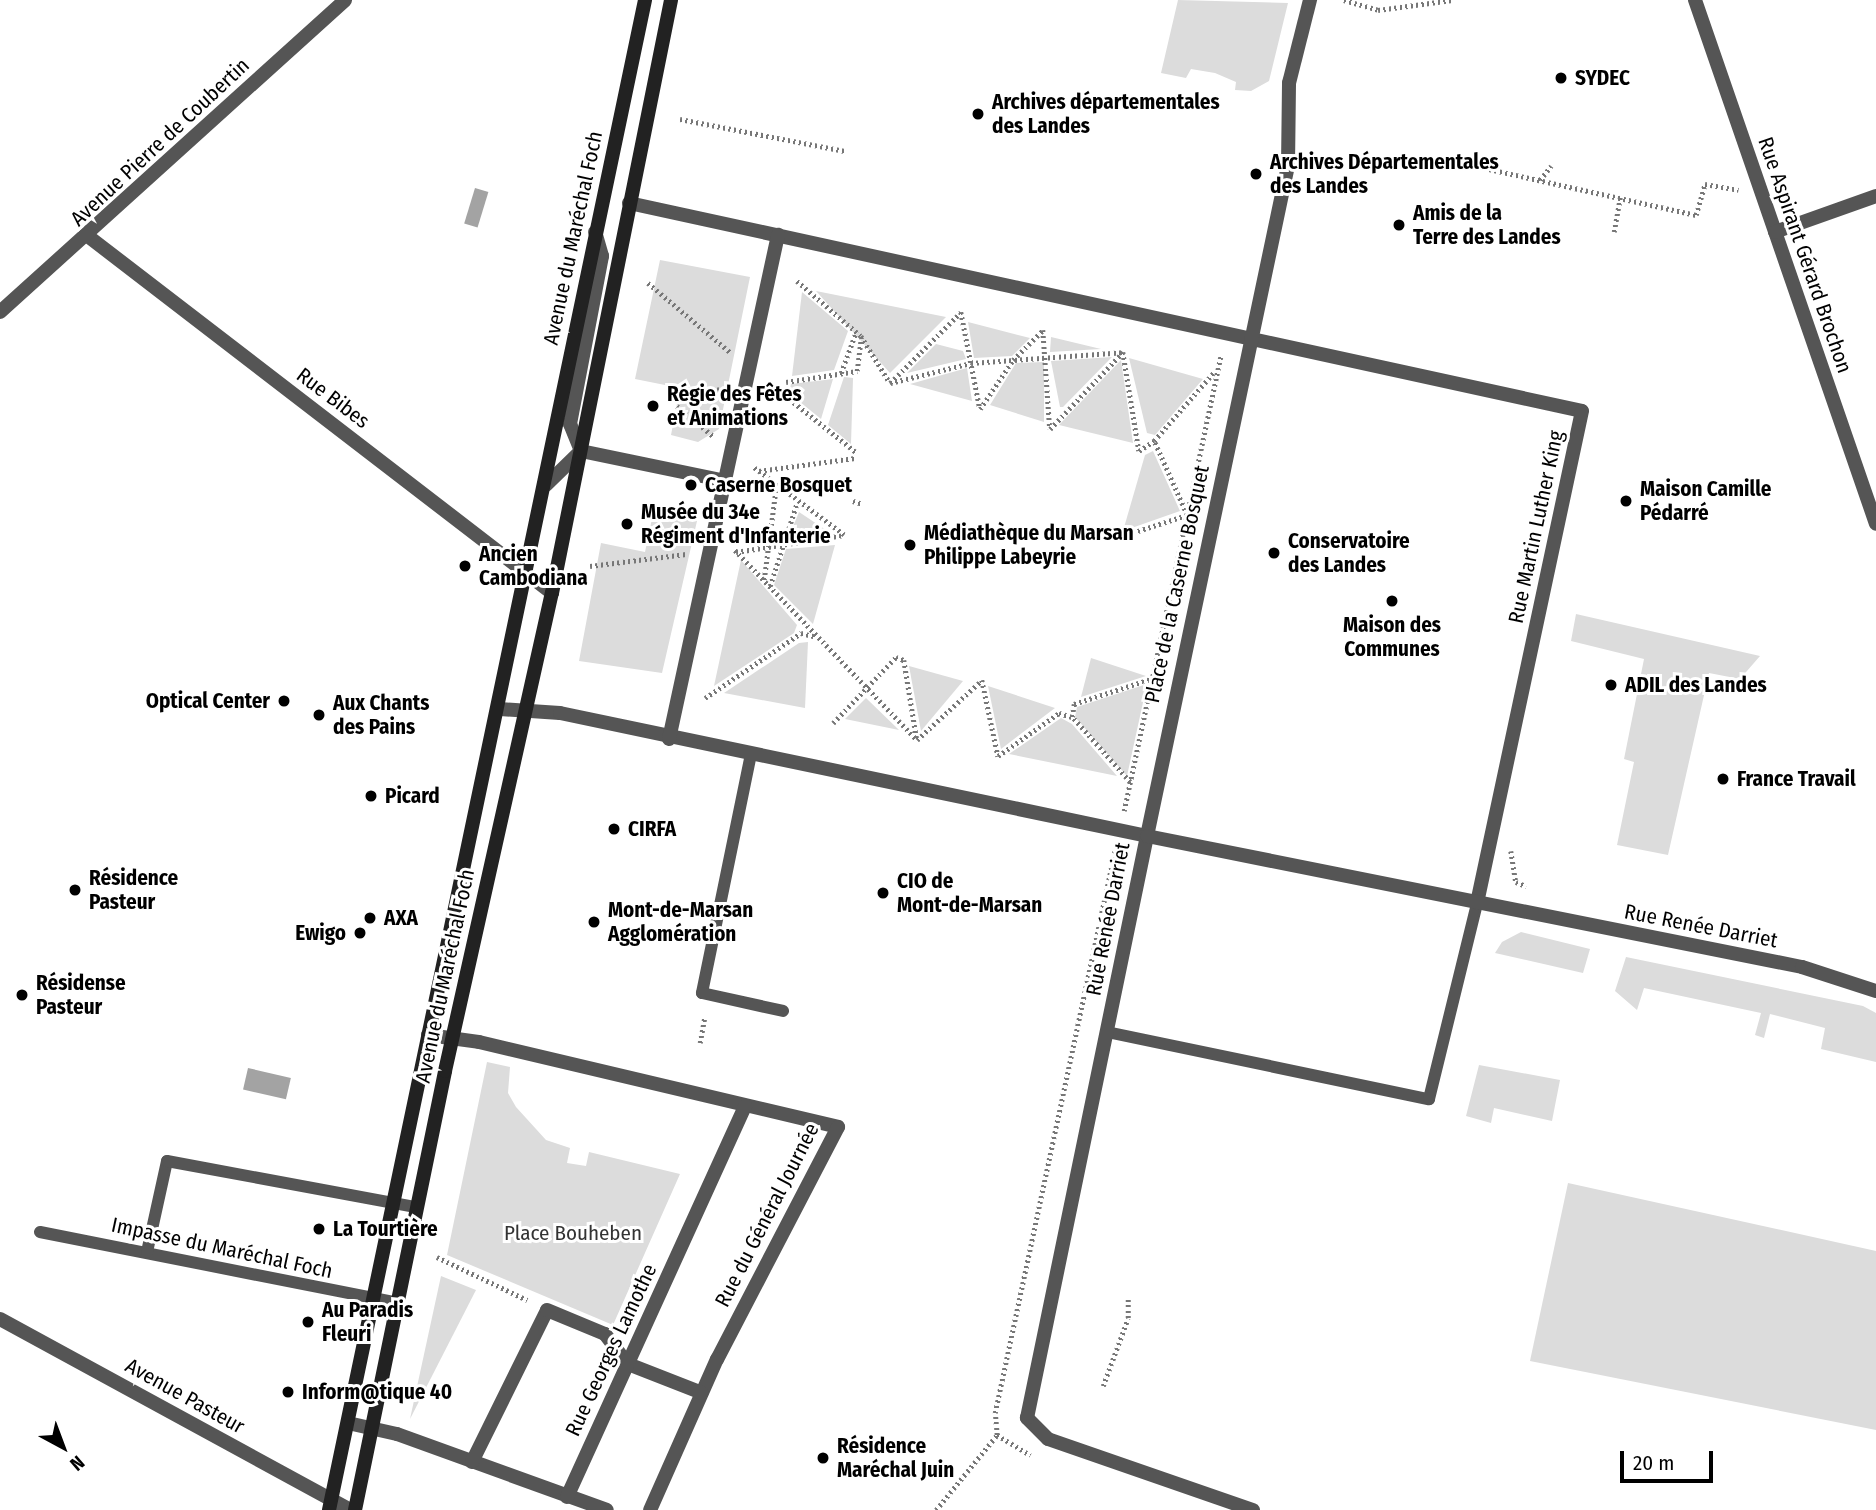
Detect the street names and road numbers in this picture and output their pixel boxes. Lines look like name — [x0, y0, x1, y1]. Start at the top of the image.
street label: Avenue Pierre de Coubertin — [65, 53, 255, 231]
street label: Avenue du Maréchal Foch — [538, 129, 608, 347]
street label: Rue Aspirant Gérard Brochon — [1753, 134, 1857, 376]
street label: Rue Bibes — [291, 362, 375, 434]
street label: Rue Martin Luther King — [1503, 428, 1569, 626]
street label: Place de la Caserne Bosquet — [1139, 463, 1215, 705]
street label: Rue Renée Darriet — [1081, 840, 1135, 998]
street label: Avenue du Maréchal Foch — [410, 867, 480, 1085]
street label: Rue Renée Darriet — [1622, 899, 1780, 953]
street label: Rue du Général Journée — [710, 1119, 824, 1311]
street label: Impasse du Maréchal Foch — [109, 1212, 335, 1284]
street label: Rue Georges Lamothe — [560, 1260, 662, 1440]
street label: Avenue Pasteur — [121, 1353, 249, 1439]

